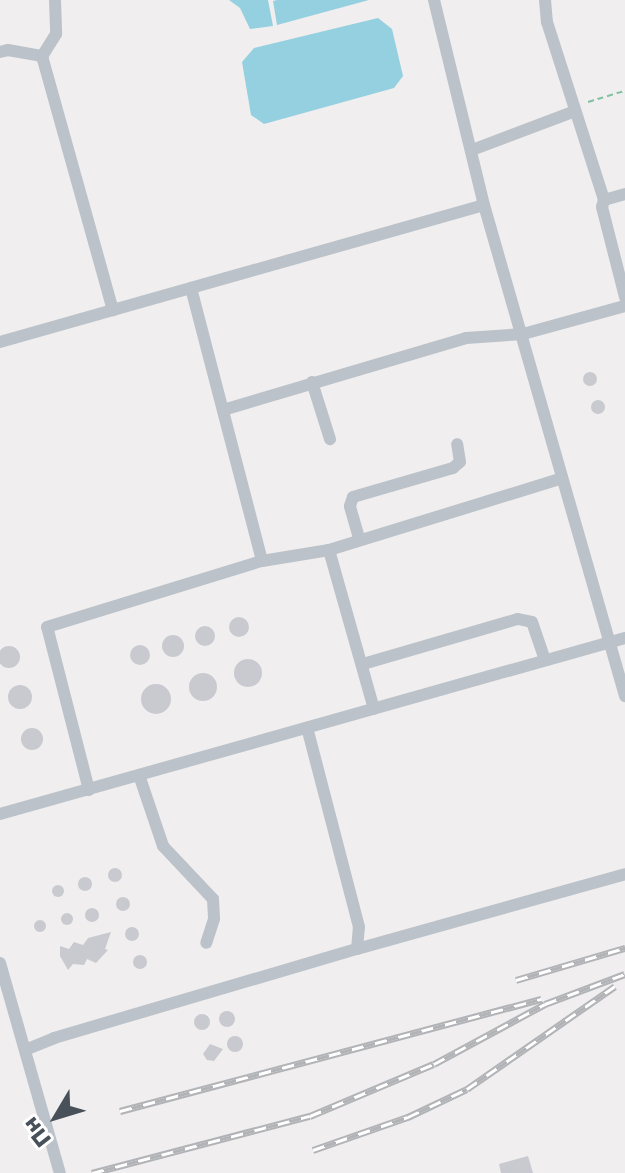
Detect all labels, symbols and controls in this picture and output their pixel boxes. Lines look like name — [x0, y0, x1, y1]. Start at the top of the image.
north arrow — [16, 1077, 96, 1157]
text: Пн — [17, 1112, 57, 1152]

